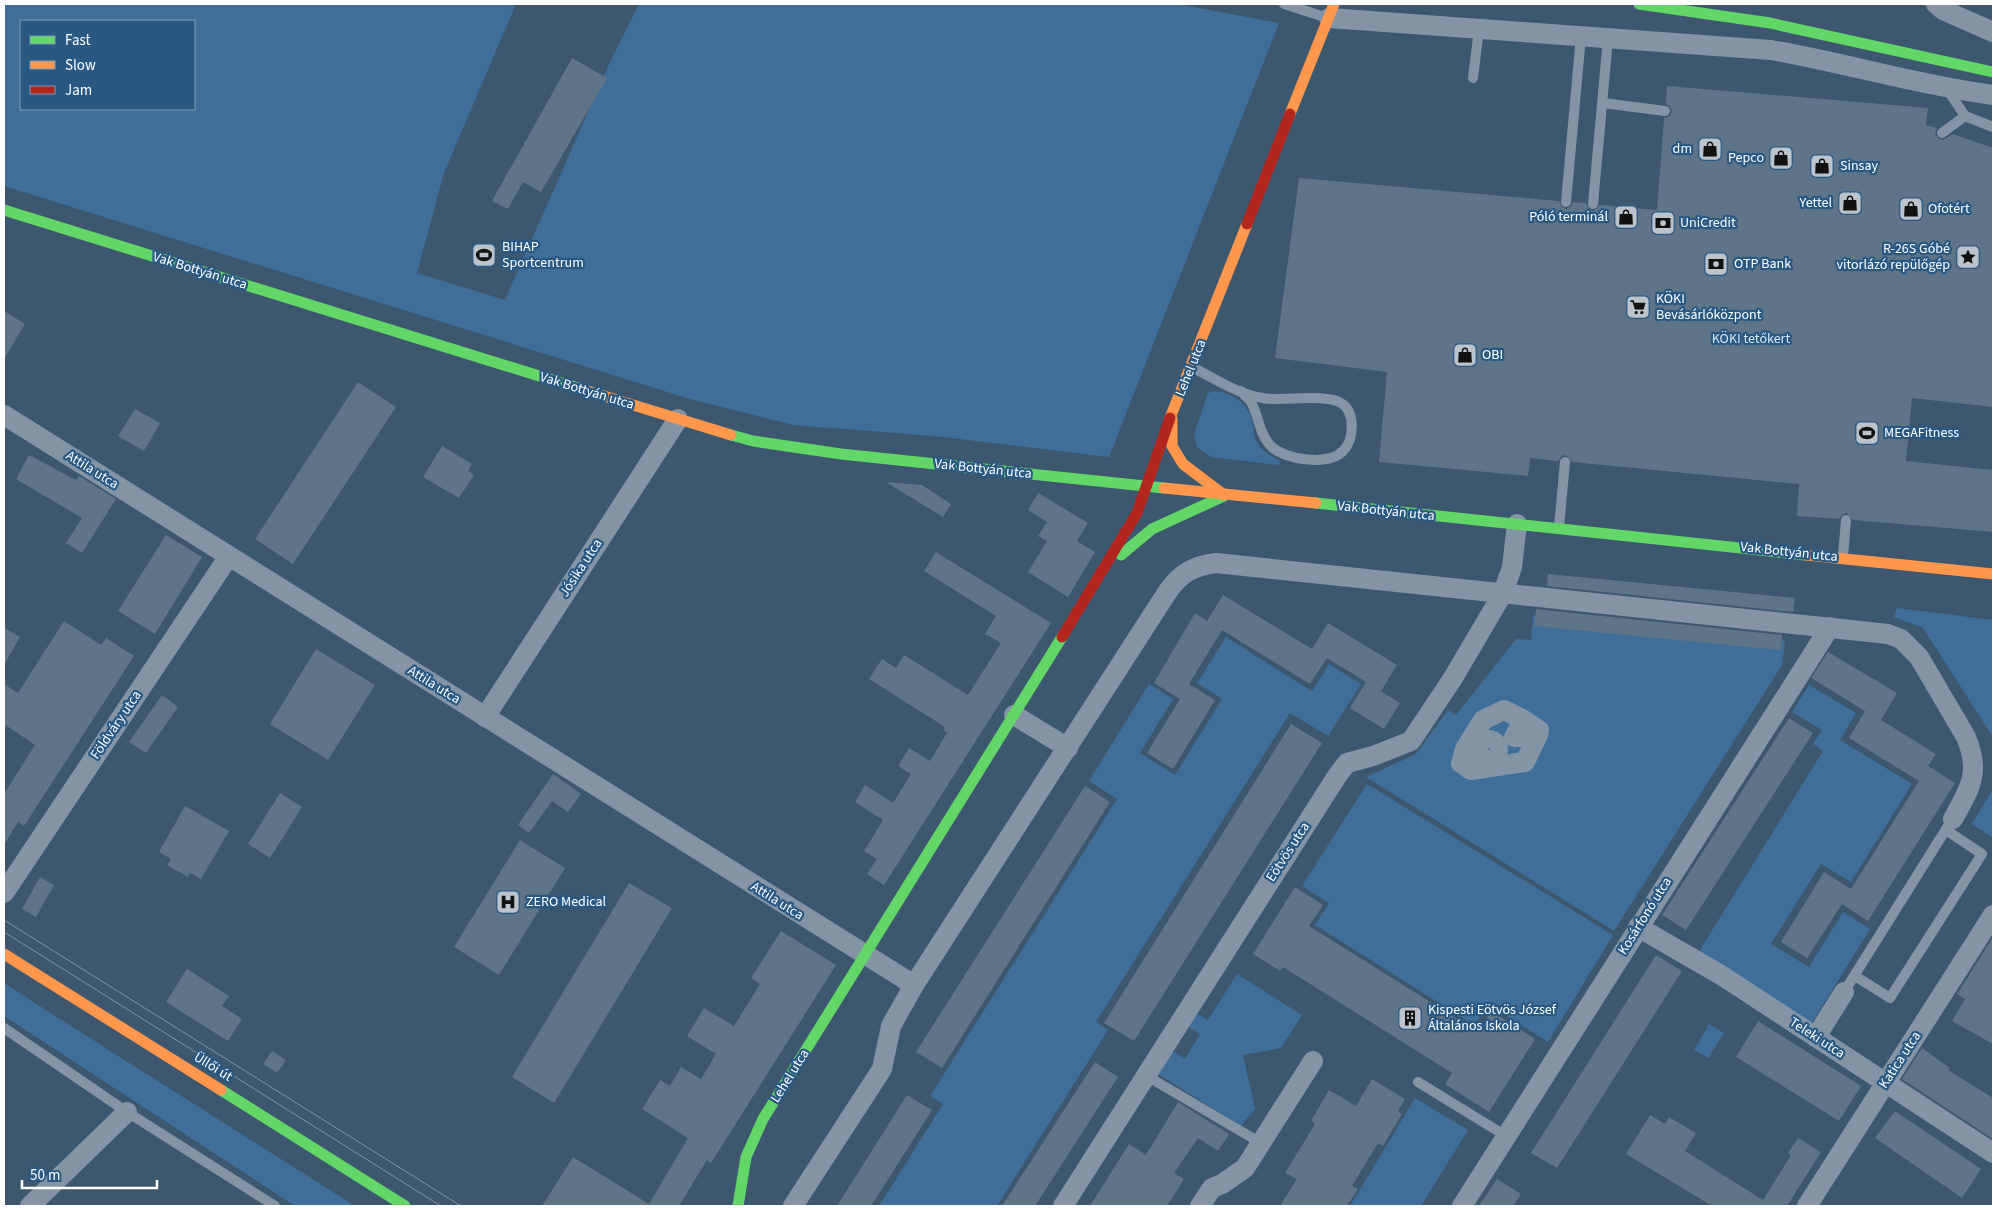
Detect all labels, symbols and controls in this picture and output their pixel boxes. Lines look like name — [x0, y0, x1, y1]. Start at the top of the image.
legend — [20, 20, 195, 110]
text: Fast — [65, 30, 91, 51]
text: Slow — [65, 55, 96, 76]
text: Jam — [65, 80, 92, 101]
shop icon: dm — [1697, 136, 1723, 162]
place label: dm — [1673, 139, 1692, 159]
shop icon: Pepco — [1768, 145, 1794, 171]
place label: Pepco — [1728, 148, 1764, 168]
shop icon: Sinsay — [1809, 153, 1835, 179]
place label: Sinsay — [1840, 156, 1878, 176]
shop icon: Yettel — [1837, 190, 1863, 216]
place label: Yettel — [1799, 193, 1832, 213]
shop icon: Ofotért — [1898, 196, 1924, 222]
place label: Ofotért — [1928, 199, 1970, 219]
shop icon: Póló terminál — [1613, 204, 1639, 230]
place label: Póló terminál — [1529, 207, 1608, 227]
bank icon: UniCredit — [1650, 210, 1676, 236]
place label: UniCredit — [1680, 213, 1736, 233]
place label: BIHAP Sportcentrum — [502, 237, 584, 273]
place label: R-26S Góbé vitorlázó repülőgép — [1836, 239, 1950, 275]
sports icon: BIHAP Sportcentrum — [471, 242, 497, 268]
place icon: R-26S Góbé vitorlázó repülőgép — [1955, 244, 1981, 270]
street label: Vak Bottyán utca — [150, 247, 250, 295]
bank icon: OTP Bank — [1703, 251, 1729, 277]
place label: OTP Bank — [1734, 254, 1791, 274]
place label: KÖKI Bevásárlóközpont — [1656, 289, 1762, 325]
supermarket icon: KÖKI Bevásárlóközpont — [1625, 294, 1651, 320]
park label: KÖKI tetőkert — [1712, 329, 1790, 349]
street label: Lehel utca — [1170, 336, 1212, 400]
shop icon: OBI — [1452, 342, 1478, 368]
place label: OBI — [1482, 345, 1503, 365]
street label: Vak Bottyán utca — [537, 367, 637, 415]
sports icon: MEGAFitness — [1854, 420, 1880, 446]
place label: MEGAFitness — [1884, 423, 1959, 443]
street label: Attila utca — [62, 446, 122, 494]
street label: Vak Bottyán utca — [933, 454, 1033, 484]
street label: Vak Bottyán utca — [1336, 496, 1436, 526]
street label: Jósika utca — [555, 535, 607, 601]
street label: Vak Bottyán utca — [1739, 537, 1839, 567]
street label: Attila utca — [404, 661, 464, 709]
street label: Földváry utca — [86, 687, 146, 763]
street label: Eötvös utca — [1261, 818, 1315, 886]
street label: Kosárfonó utca — [1613, 873, 1677, 959]
street label: Attila utca — [747, 877, 807, 925]
hospital icon: ZERO Medical — [495, 889, 521, 915]
place label: ZERO Medical — [526, 892, 607, 912]
place label: Kispesti Eötvös József Általános Iskola — [1428, 1000, 1557, 1036]
building icon: Kispesti Eötvös József Általános Iskola — [1397, 1005, 1423, 1031]
street label: Teleki utca — [1785, 1013, 1849, 1063]
street label: Katica utca — [1874, 1027, 1926, 1093]
street label: Lehel utca — [766, 1045, 814, 1107]
street label: Üllői út — [190, 1047, 236, 1087]
scale bar — [22, 1158, 158, 1190]
text: 50 m — [30, 1165, 60, 1186]

